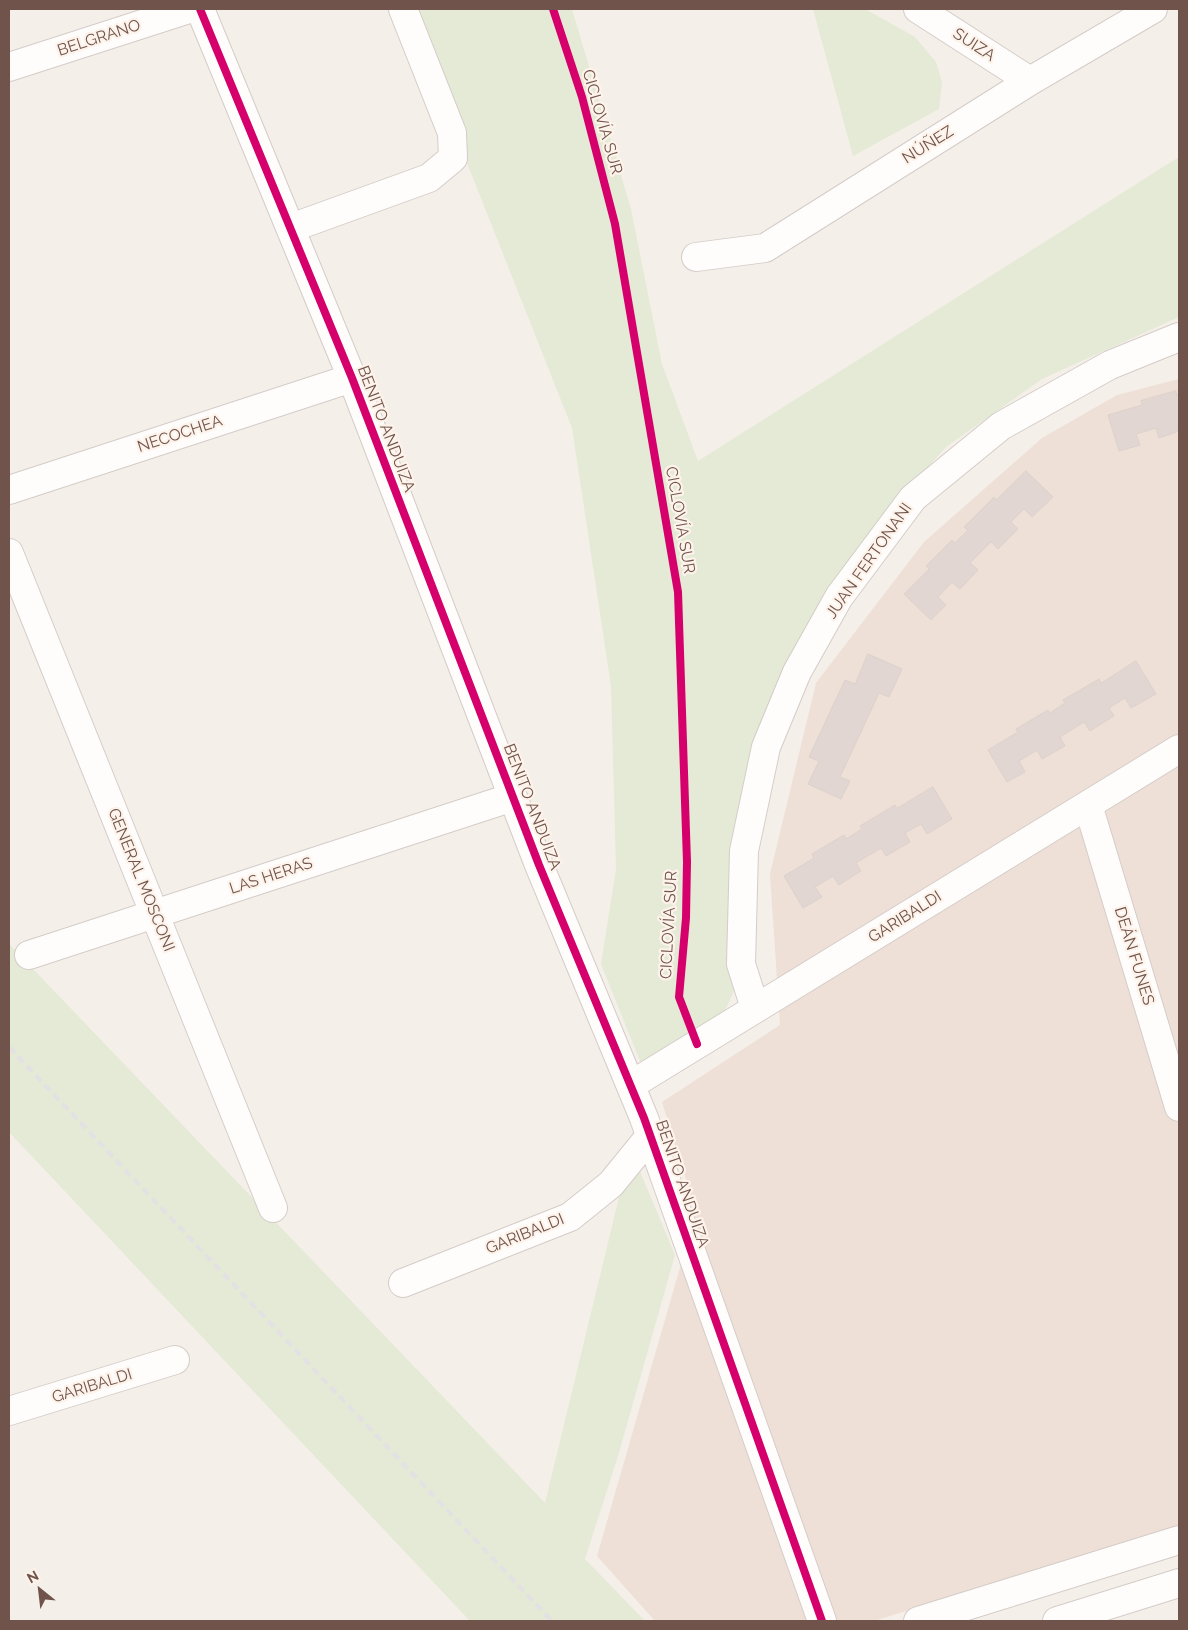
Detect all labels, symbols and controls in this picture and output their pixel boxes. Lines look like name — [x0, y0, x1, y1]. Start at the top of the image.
street label: BELGRANO — [55, 16, 143, 60]
street label: SUIZA — [949, 24, 999, 66]
street label: CICLOVÍA SUR — [578, 67, 626, 177]
street label: NÚÑEZ — [899, 122, 957, 168]
street label: BENITO ANDUIZA — [353, 363, 419, 495]
street label: NECOCHEA — [135, 411, 225, 457]
street label: CICLOVÍA SUR — [661, 465, 699, 575]
street label: JUAN FERTONANI — [822, 499, 916, 623]
street label: BENITO ANDUIZA — [499, 741, 565, 873]
street label: GENERAL MOSCONI — [103, 806, 179, 954]
street label: LAS HERAS — [227, 854, 315, 898]
street label: CICLOVÍA SUR — [657, 870, 681, 980]
street label: GARIBALDI — [865, 887, 945, 947]
street label: DEÁN FUNES — [1110, 905, 1158, 1007]
street label: BENITO ANDUIZA — [651, 1118, 713, 1250]
street label: GARIBALDI — [483, 1210, 567, 1258]
street label: GARIBALDI — [50, 1365, 134, 1407]
north arrow — [15, 1565, 65, 1615]
text: N — [24, 1567, 41, 1586]

